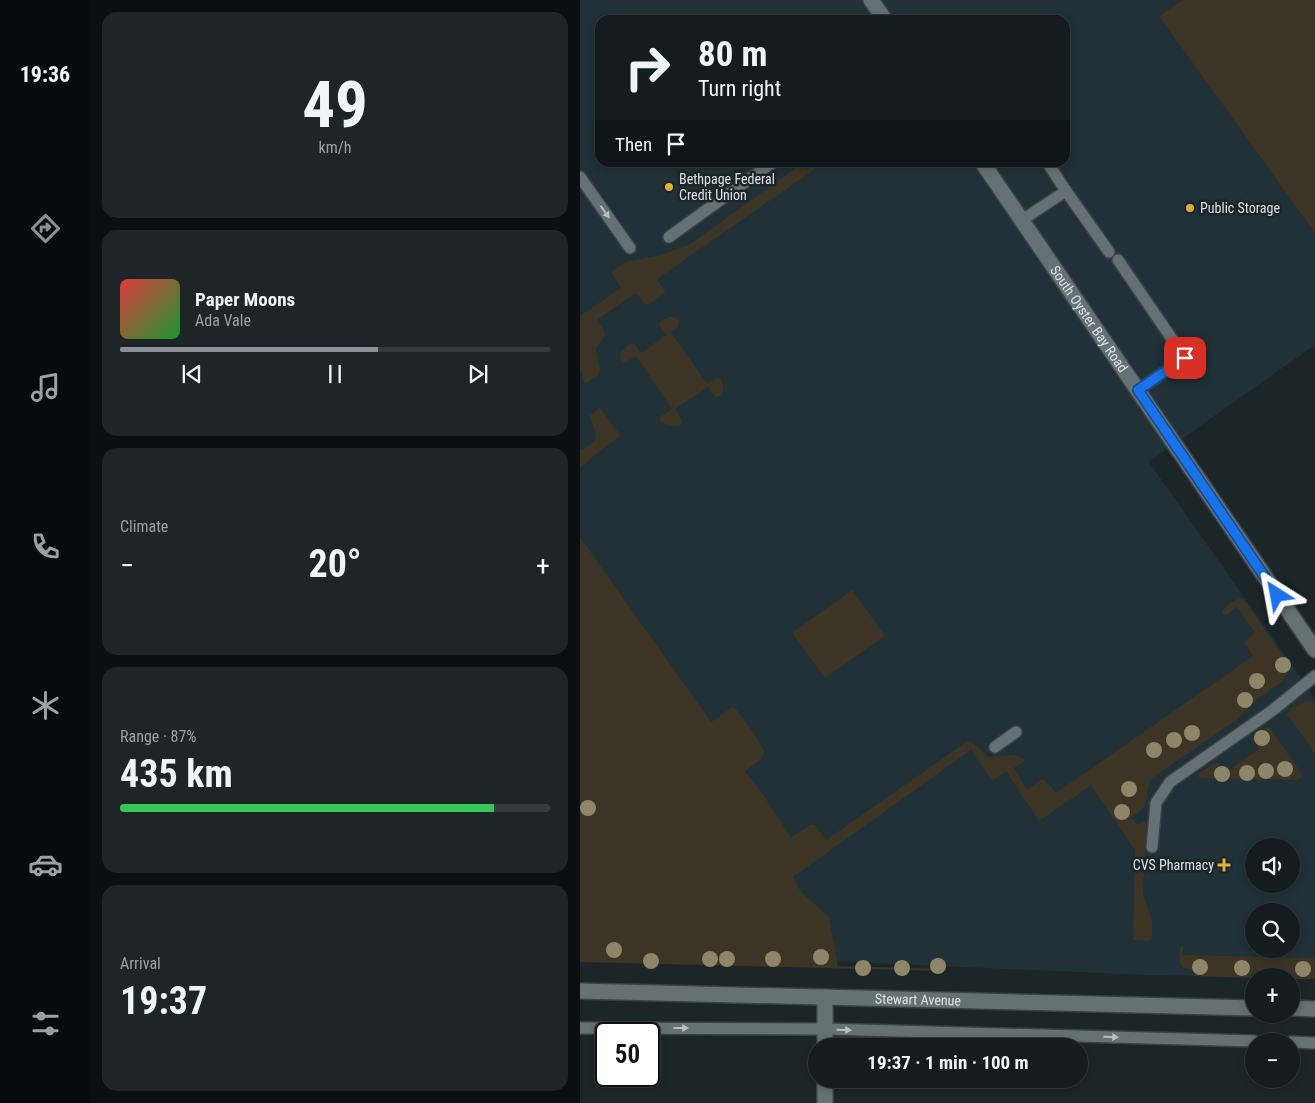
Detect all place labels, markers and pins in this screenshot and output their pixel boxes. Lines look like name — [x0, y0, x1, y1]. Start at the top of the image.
place label: Bethpage Federal Credit Union — [679, 171, 775, 203]
marker: Bethpage Federal Credit Union — [663, 181, 675, 193]
place label: Public Storage — [1200, 200, 1280, 216]
marker: Public Storage — [1184, 202, 1196, 214]
pin — [1164, 337, 1206, 379]
place label: CVS Pharmacy — [1133, 857, 1214, 873]
marker: CVS Pharmacy — [1218, 859, 1230, 871]

